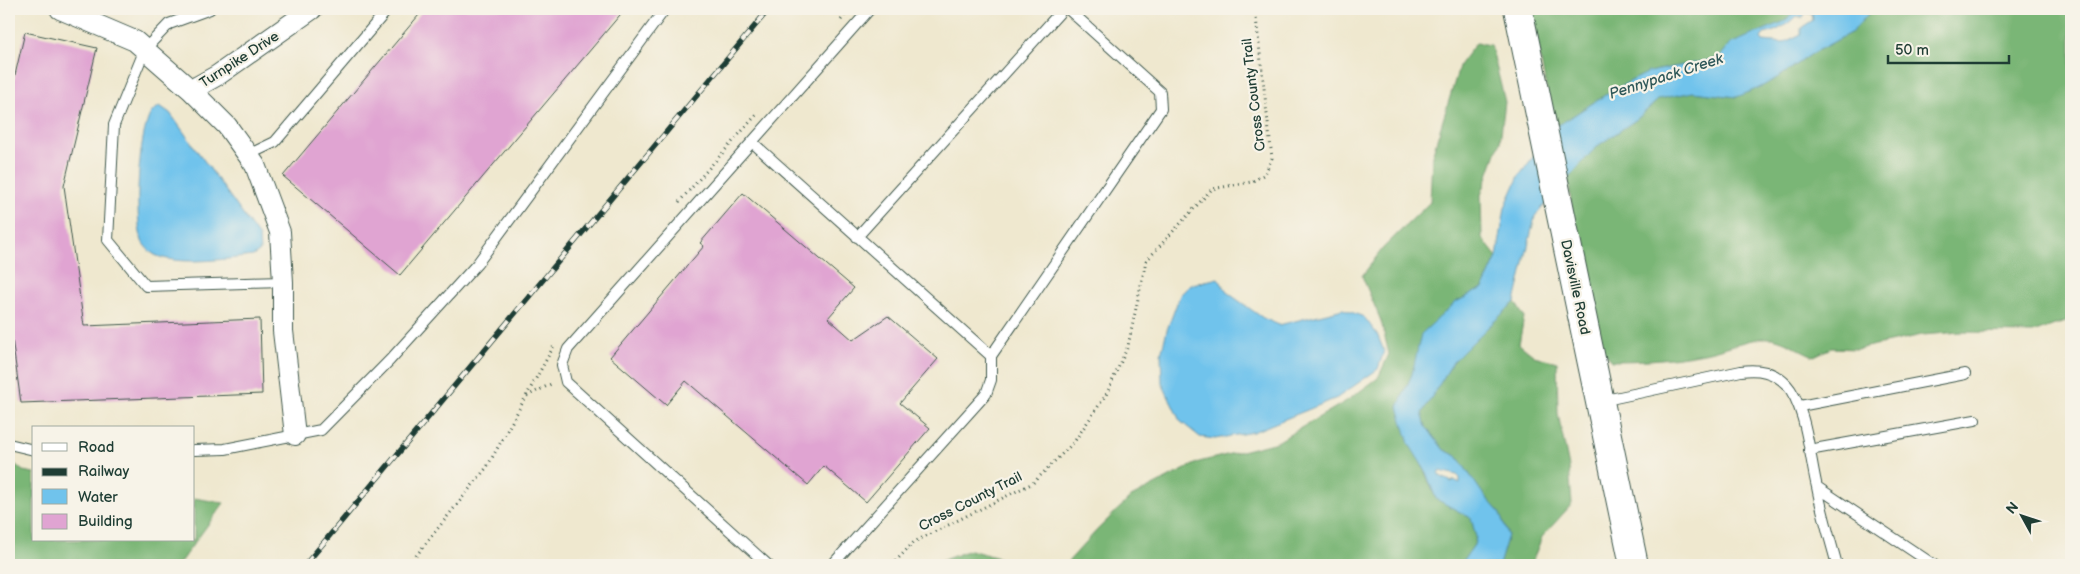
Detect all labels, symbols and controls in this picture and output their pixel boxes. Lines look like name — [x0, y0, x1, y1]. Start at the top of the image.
street label: Turnpike Drive — [196, 27, 282, 91]
scale bar — [1888, 32, 2009, 64]
street label: Cross County Trail — [1238, 37, 1269, 152]
text: 50 m — [1895, 41, 1929, 60]
water label: Pennypack Creek — [1607, 49, 1726, 104]
street label: Davisville Road — [1557, 238, 1594, 336]
legend — [32, 426, 195, 542]
text: Road — [78, 438, 114, 457]
text: Railway — [78, 462, 129, 481]
street label: Cross County Trail — [916, 468, 1025, 535]
text: Water — [78, 488, 118, 507]
north arrow — [1998, 492, 2048, 542]
text: N — [2003, 498, 2022, 517]
text: Building — [78, 512, 133, 531]

